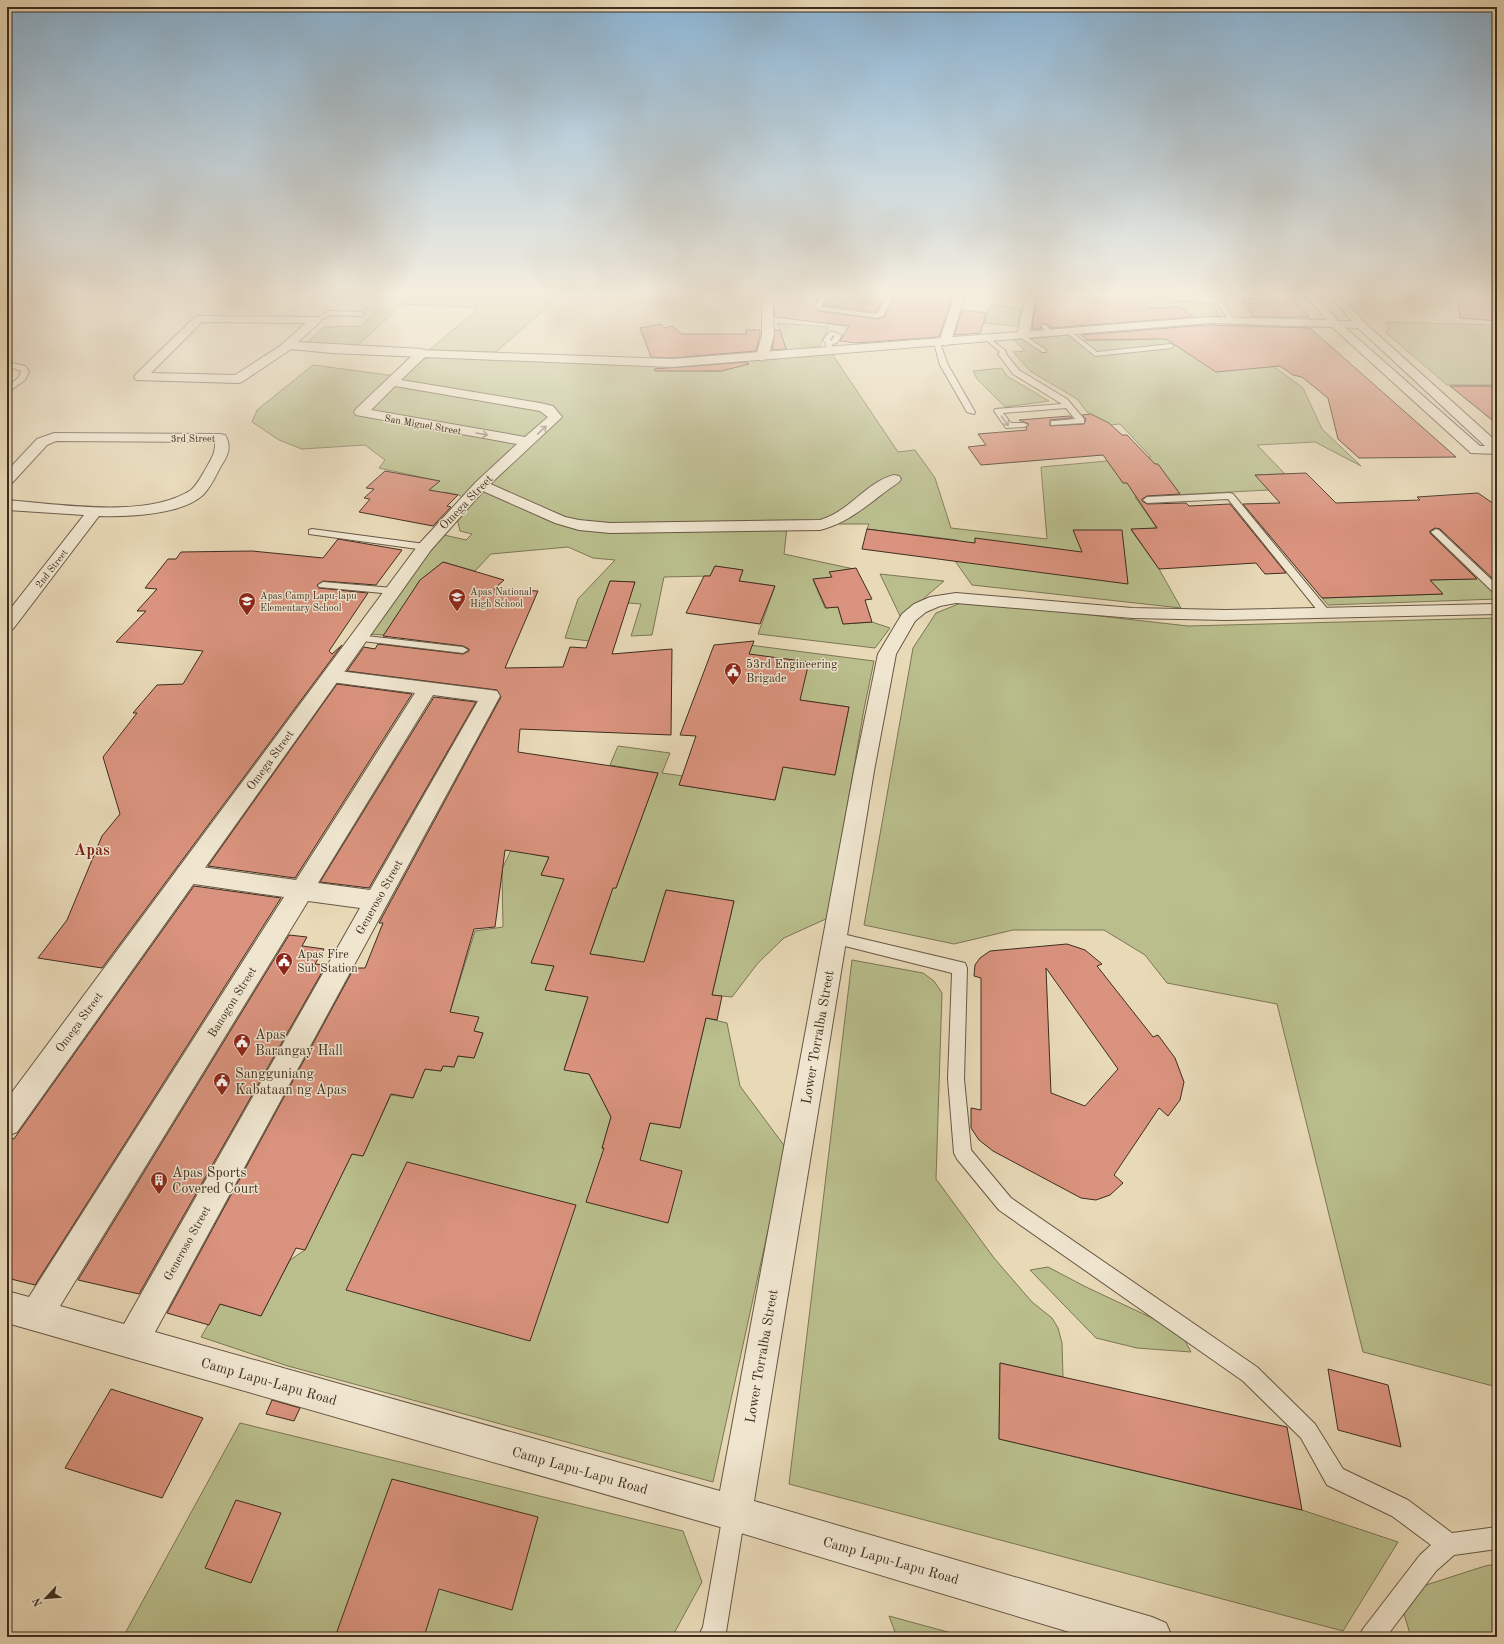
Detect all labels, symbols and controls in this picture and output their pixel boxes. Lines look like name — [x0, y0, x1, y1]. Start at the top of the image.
street label: San Miguel Street — [384, 413, 462, 437]
one-way arrow — [1001, 415, 1009, 426]
one-way arrow — [537, 425, 547, 435]
one-way arrow — [475, 430, 488, 438]
street label: 3rd Street — [171, 434, 216, 444]
street label: Omega Street — [438, 473, 496, 532]
street label: 2nd Street — [34, 547, 70, 590]
school or university icon: Apas National High School — [447, 587, 467, 612]
place label: Apas National High School — [470, 587, 532, 609]
school or university icon: Apas Camp Lapu-lapu Elementary School — [237, 591, 257, 616]
place label: Apas Camp Lapu-lapu Elementary School — [260, 591, 357, 613]
place label: 53rd Engineering Brigade — [746, 658, 838, 685]
public building icon: 53rd Engineering Brigade — [723, 661, 743, 686]
street label: Omega Street — [245, 728, 297, 793]
district label: Apas — [74, 843, 110, 859]
street label: Generoso Street — [354, 858, 405, 937]
place label: Apas Fire Sub Station — [297, 949, 358, 975]
public building icon: Apas Fire Sub Station — [274, 951, 294, 976]
street label: Banogon Street — [206, 965, 259, 1040]
street label: Lower Torralba Street — [799, 969, 837, 1105]
street label: Omega Street — [54, 990, 106, 1055]
place label: Apas Barangay Hall — [255, 1028, 343, 1058]
public building icon: Apas Barangay Hall — [232, 1032, 252, 1057]
place label: Sangguniang Kabataan ng Apas — [235, 1067, 347, 1097]
public building icon: Sangguniang Kabataan ng Apas — [212, 1071, 232, 1096]
place label: Apas Sports Covered Court — [172, 1166, 259, 1196]
building icon: Apas Sports Covered Court — [149, 1170, 169, 1195]
street label: Generoso Street — [162, 1204, 213, 1283]
street label: Lower Torralba Street — [743, 1288, 781, 1424]
street label: Camp Lapu-Lapu Road — [199, 1356, 338, 1408]
street label: Camp Lapu-Lapu Road — [510, 1445, 649, 1497]
street label: Camp Lapu-Lapu Road — [821, 1535, 960, 1587]
north arrow — [26, 1578, 66, 1618]
text: N — [31, 1595, 45, 1608]

